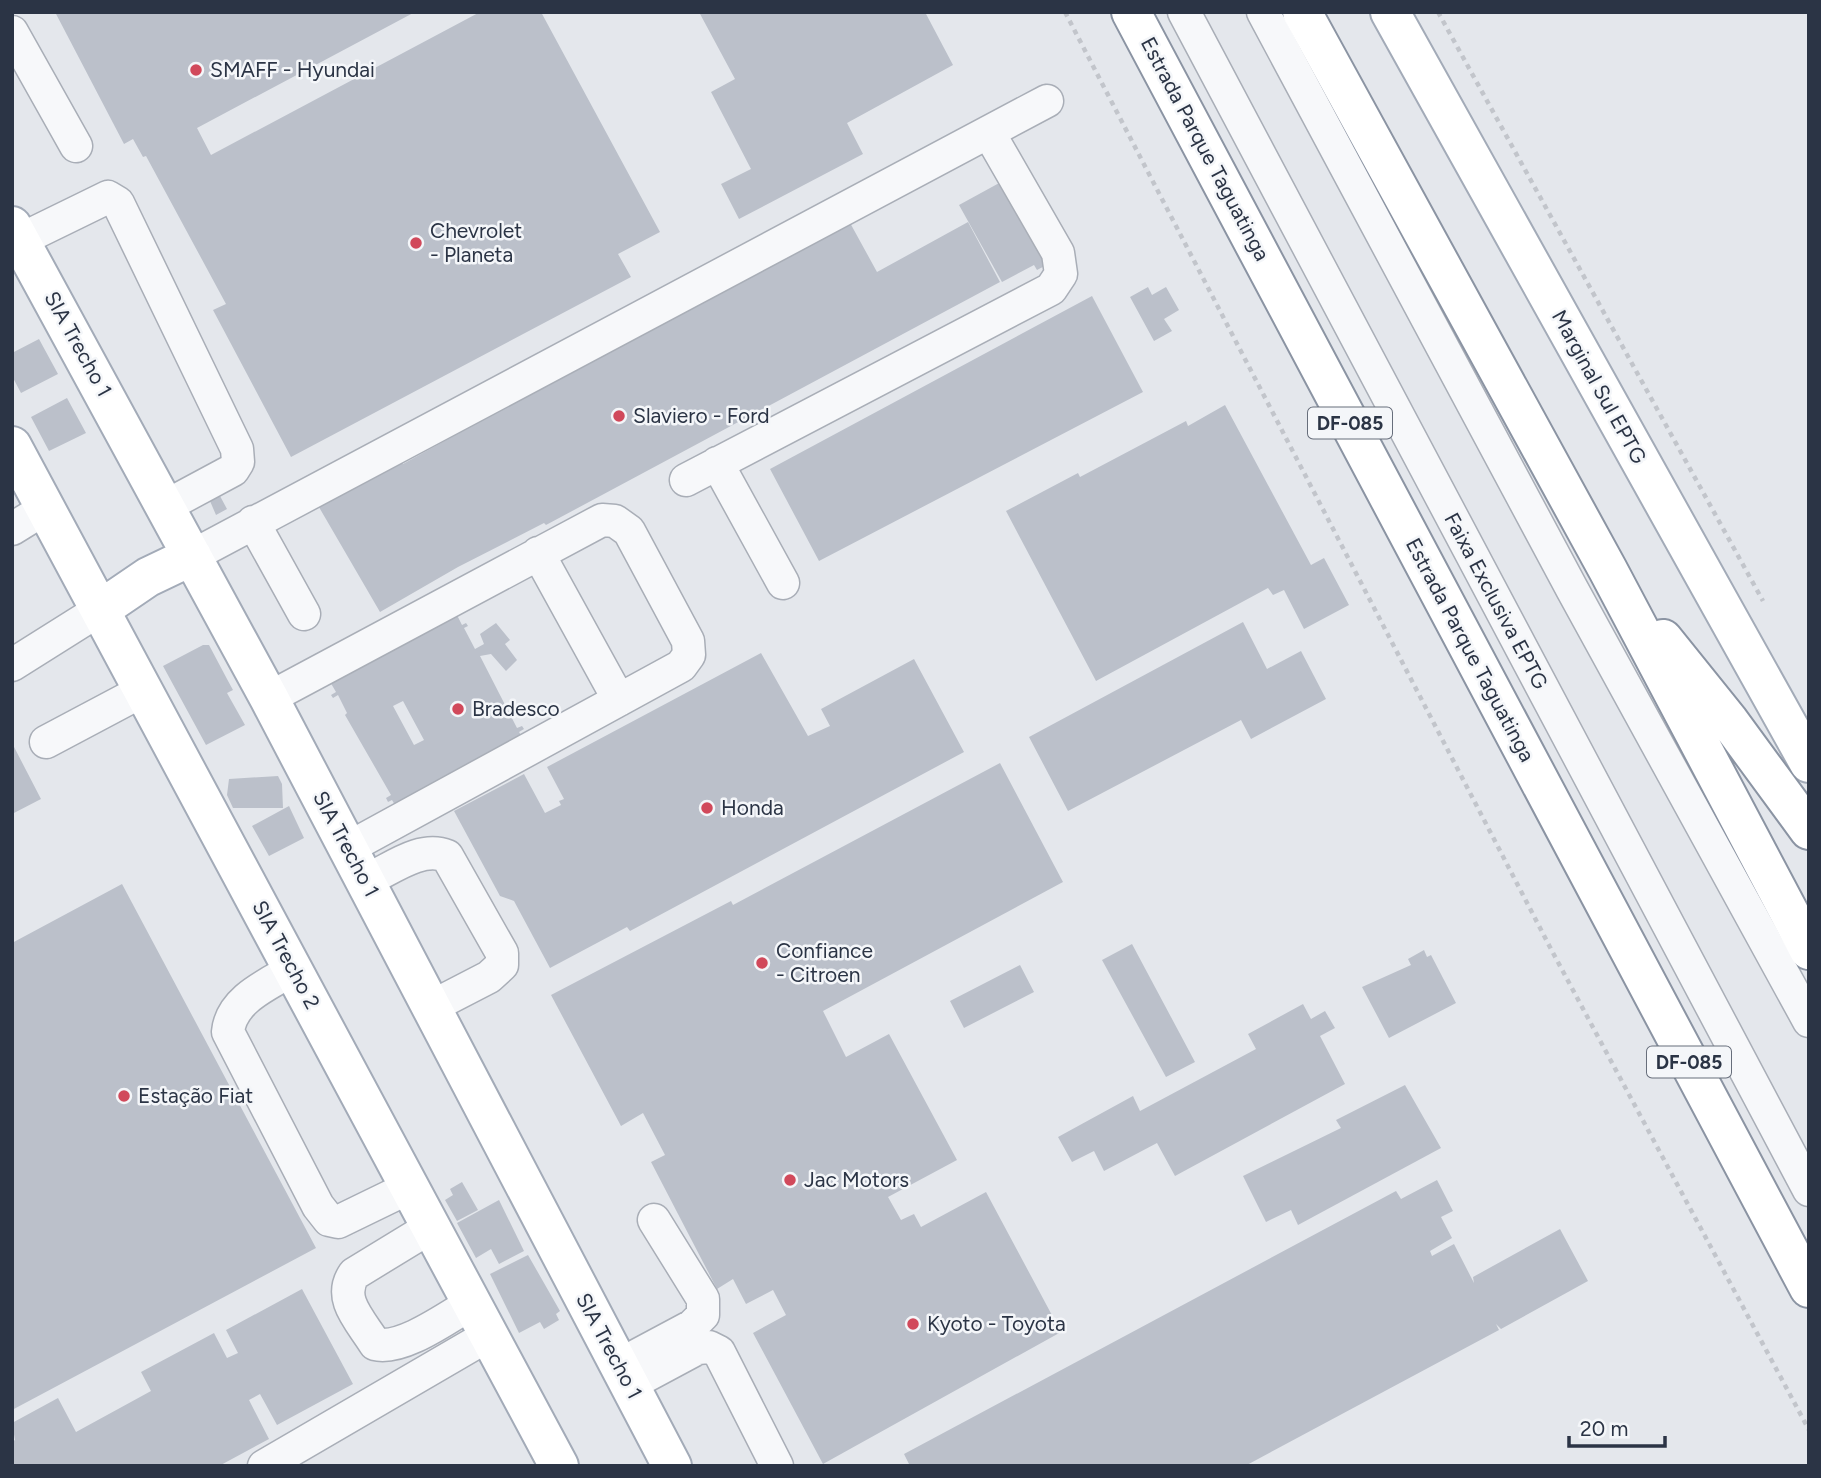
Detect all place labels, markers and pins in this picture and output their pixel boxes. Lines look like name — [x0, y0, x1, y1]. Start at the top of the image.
place label: SMAFF - Hyundai — [210, 57, 375, 82]
marker: SMAFF - Hyundai — [188, 62, 204, 78]
place label: Chevrolet - Planeta — [430, 218, 522, 267]
marker: Chevrolet - Planeta — [408, 235, 424, 251]
place label: Slaviero - Ford — [633, 403, 770, 428]
marker: Slaviero - Ford — [611, 408, 627, 424]
place label: Bradesco — [472, 696, 560, 721]
marker: Bradesco — [450, 701, 466, 717]
place label: Honda — [721, 795, 784, 820]
marker: Honda — [699, 800, 715, 816]
place label: Confiance - Citroen — [776, 938, 873, 987]
marker: Confiance - Citroen — [754, 955, 770, 971]
place label: Estação Fiat — [138, 1083, 253, 1108]
marker: Estação Fiat — [116, 1088, 132, 1104]
place label: Jac Motors — [804, 1167, 909, 1192]
marker: Jac Motors — [782, 1172, 798, 1188]
place label: Kyoto - Toyota — [927, 1311, 1066, 1336]
marker: Kyoto - Toyota — [905, 1316, 921, 1332]

